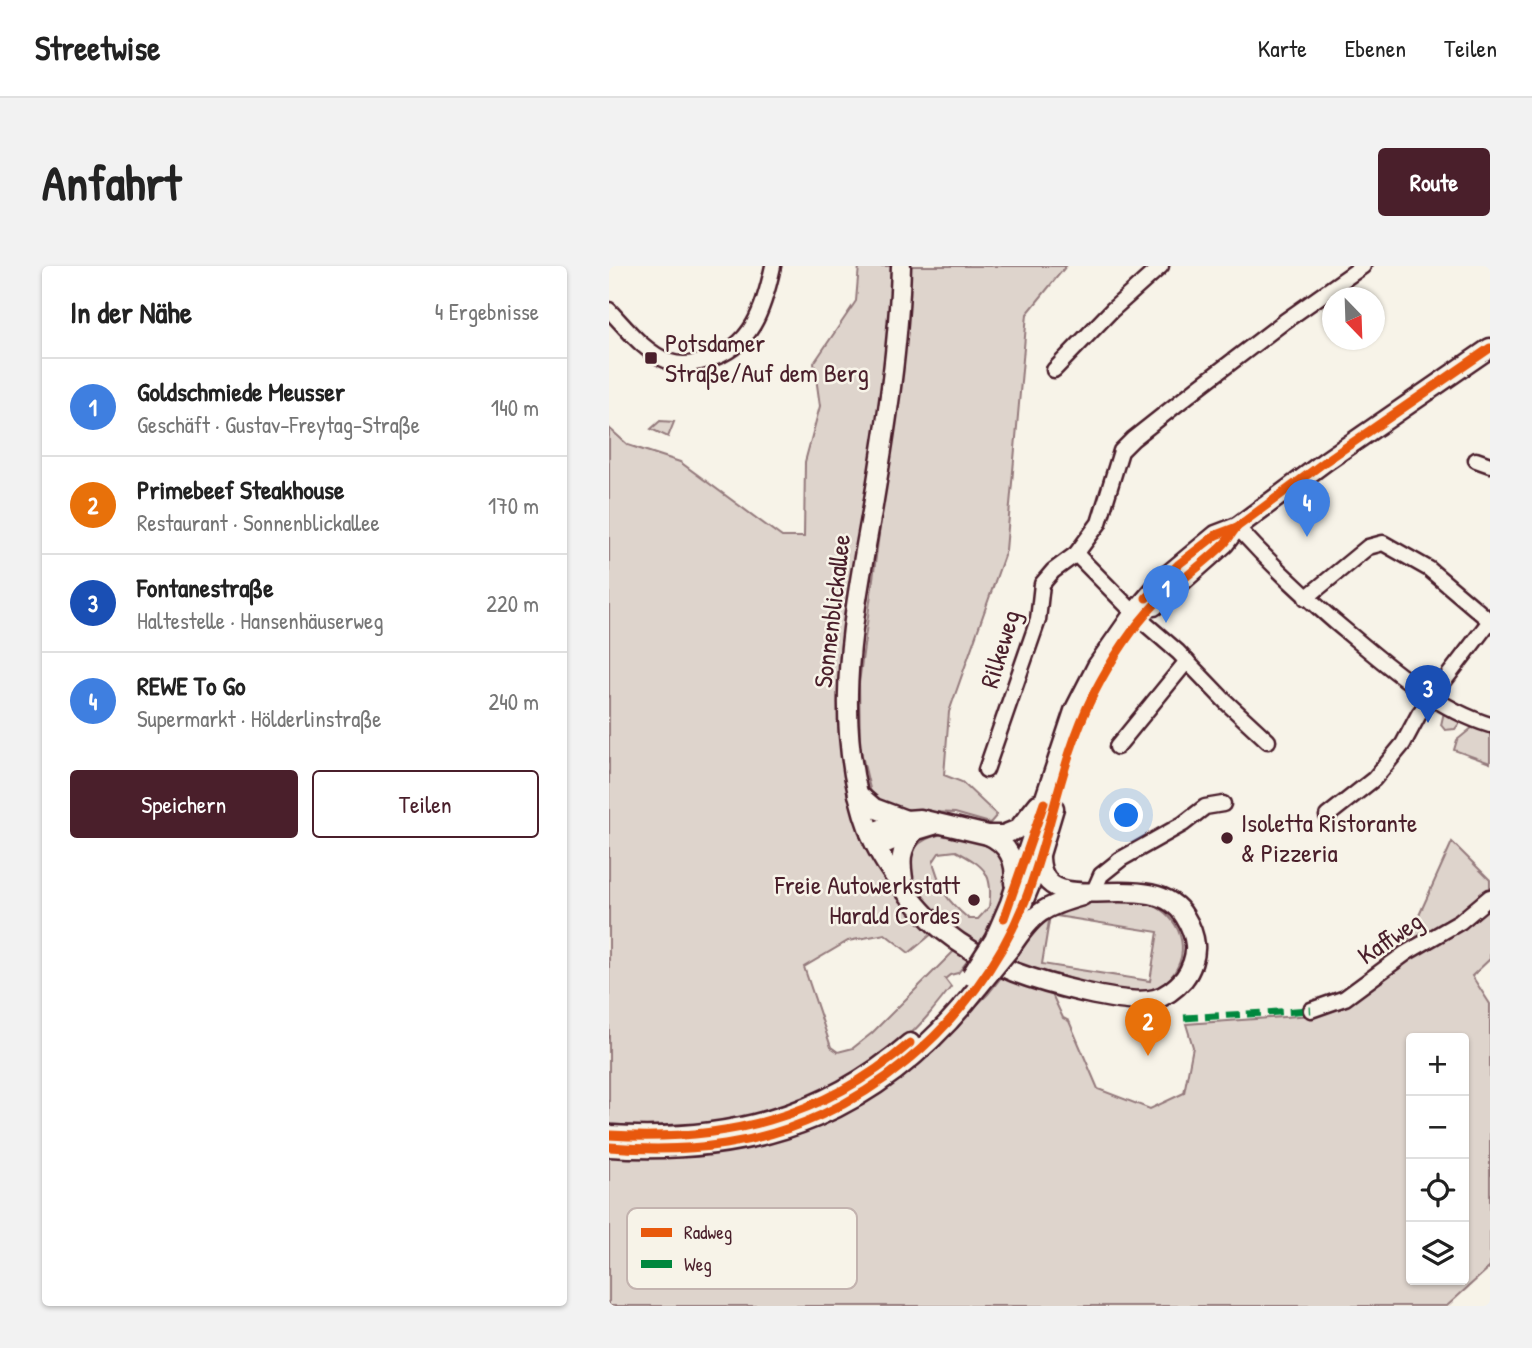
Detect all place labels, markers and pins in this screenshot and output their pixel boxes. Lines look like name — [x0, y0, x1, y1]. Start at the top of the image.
place label: Potsdamer Straße/Auf dem Berg — [665, 325, 869, 390]
marker: Potsdamer Straße/Auf dem Berg — [643, 350, 659, 366]
pin: 4 — [1284, 479, 1330, 537]
pin: 1 — [1143, 565, 1189, 623]
pin: 3 — [1405, 665, 1451, 723]
place label: Isoletta Ristorante & Pizzeria — [1241, 805, 1417, 870]
marker: Isoletta Ristorante & Pizzeria — [1219, 830, 1235, 846]
place label: Freie Autowerkstatt Harald Cordes — [774, 867, 961, 932]
marker: Freie Autowerkstatt Harald Cordes — [966, 892, 982, 908]
pin: 2 — [1125, 998, 1171, 1056]

